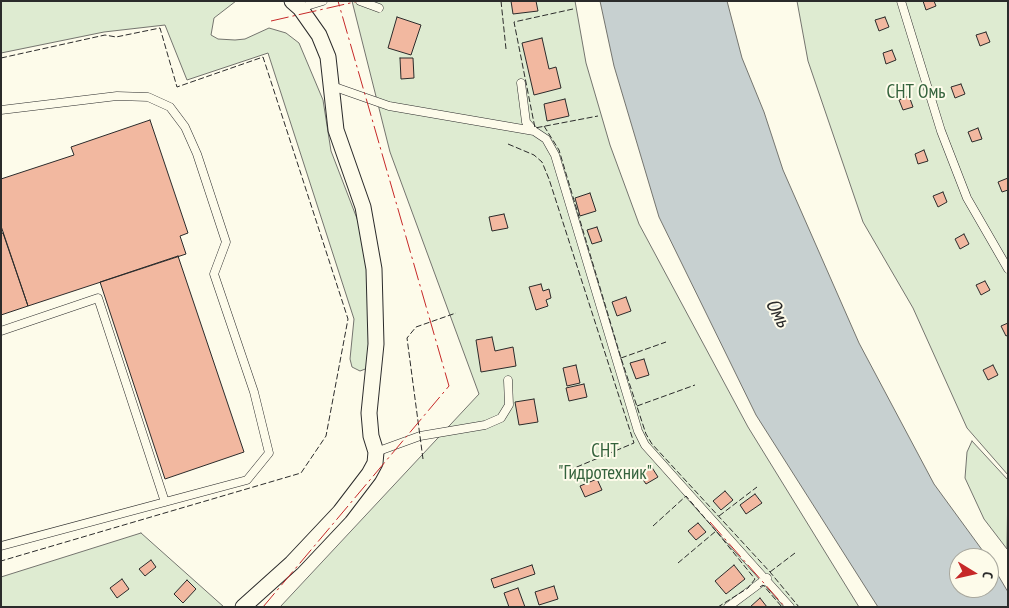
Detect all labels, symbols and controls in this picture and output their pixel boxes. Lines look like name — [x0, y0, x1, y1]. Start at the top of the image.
park label: СНТ Омь — [887, 82, 945, 104]
water label: Омь — [760, 295, 794, 331]
park label: СНТ "Гидротехник" — [558, 441, 652, 485]
north arrow — [949, 548, 999, 598]
text: С — [978, 571, 997, 580]

